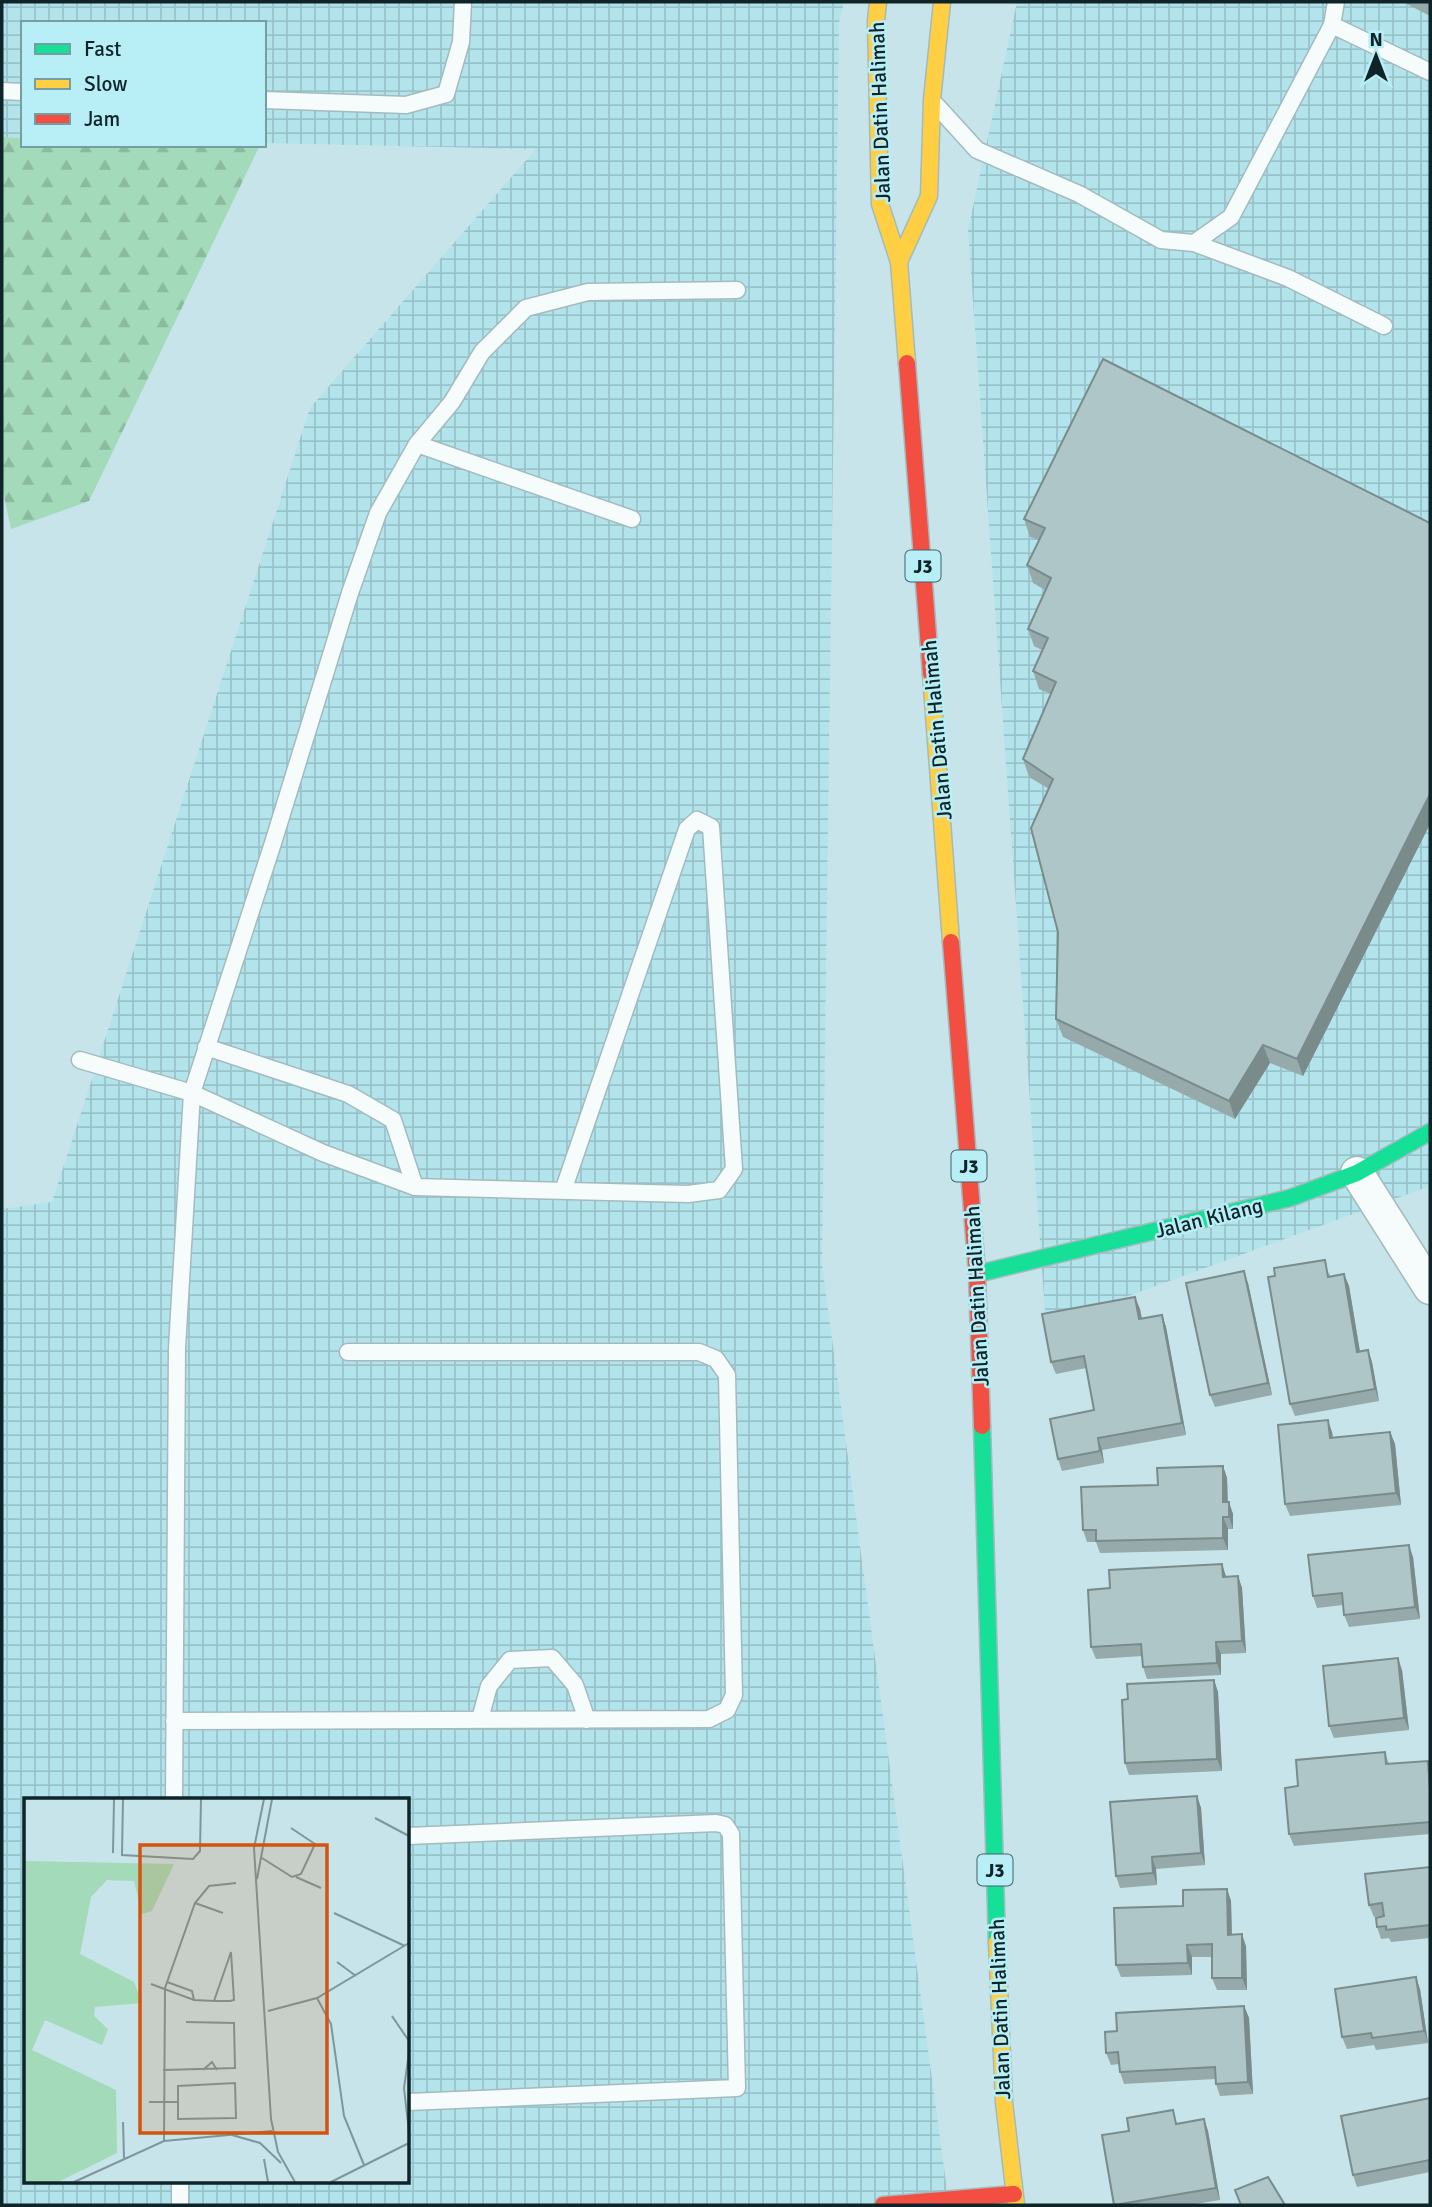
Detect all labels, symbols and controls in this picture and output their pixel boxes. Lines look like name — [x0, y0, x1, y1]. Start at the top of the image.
legend — [21, 21, 266, 147]
street label: Jalan Datin Halimah — [864, 21, 896, 203]
north arrow — [1341, 21, 1411, 91]
text: N — [1369, 28, 1383, 52]
text: Fast — [84, 36, 121, 62]
text: Slow — [84, 71, 128, 97]
text: Jam — [84, 106, 120, 132]
road number: J3 — [906, 551, 940, 582]
street label: Jalan Datin Halimah — [916, 639, 958, 821]
road number: J3 — [951, 1150, 986, 1182]
street label: Jalan Kilang — [1152, 1192, 1266, 1244]
street label: Jalan Datin Halimah — [959, 1205, 995, 1387]
inset map — [24, 1798, 410, 2182]
road number: J3 — [978, 1854, 1012, 1886]
street label: Jalan Datin Halimah — [984, 1918, 1016, 2100]

